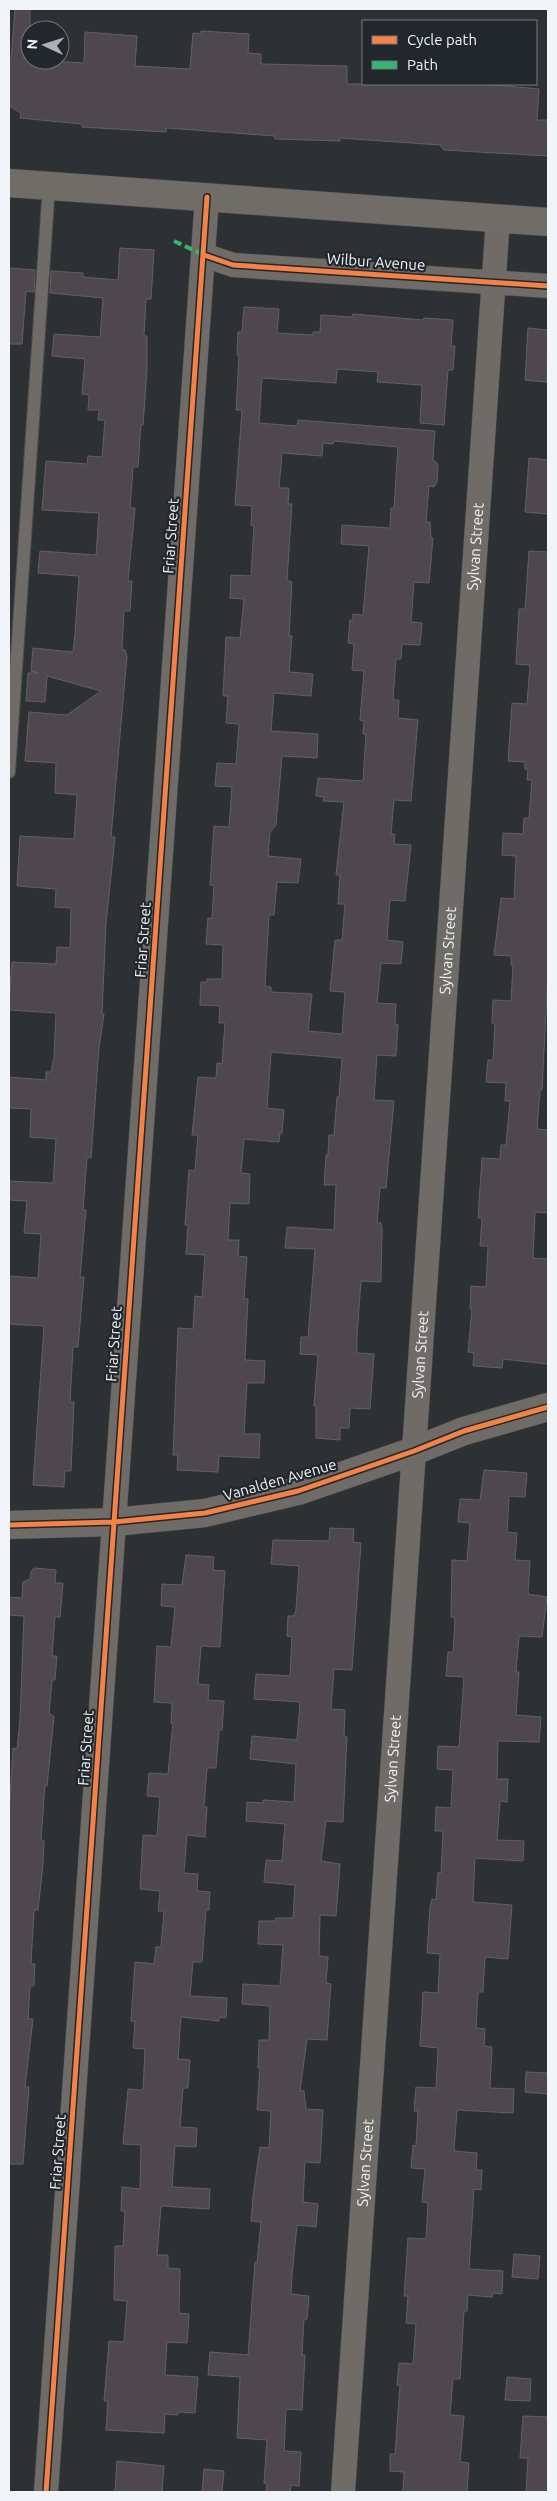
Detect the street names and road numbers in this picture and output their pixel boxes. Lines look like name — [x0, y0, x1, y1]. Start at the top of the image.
street label: Wilbur Avenue — [326, 250, 426, 273]
street label: Friar Street — [159, 498, 182, 574]
street label: Sylvan Street — [464, 502, 487, 591]
street label: Friar Street — [131, 902, 154, 978]
street label: Sylvan Street — [436, 906, 459, 995]
street label: Friar Street — [102, 1306, 125, 1382]
street label: Sylvan Street — [409, 1310, 431, 1399]
street label: Vanalden Avenue — [221, 1455, 338, 1504]
street label: Friar Street — [74, 1710, 97, 1786]
street label: Sylvan Street — [381, 1714, 404, 1803]
street label: Friar Street — [46, 2114, 69, 2190]
street label: Sylvan Street — [353, 2118, 376, 2207]

